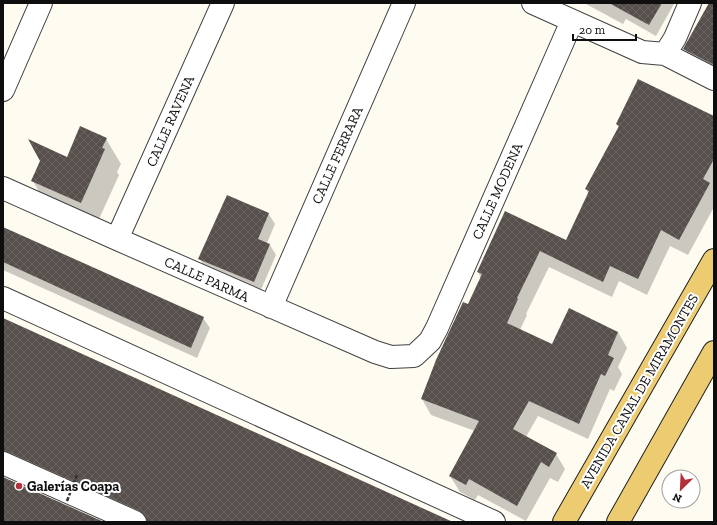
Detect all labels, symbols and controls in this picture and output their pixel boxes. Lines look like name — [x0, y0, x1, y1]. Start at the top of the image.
scale bar — [573, 16, 636, 42]
text: 20 m — [579, 23, 606, 37]
street label: CALLE RAVENA — [143, 72, 199, 169]
street label: CALLE FERRARA — [308, 103, 367, 207]
street label: CALLE MODENA — [469, 139, 527, 242]
street label: CALLE PARMA — [162, 253, 253, 306]
street label: AVENIDA CANAL DE MIRAMONTES — [577, 291, 702, 492]
north arrow — [661, 469, 701, 509]
place label: Galerías Coapa — [27, 478, 119, 495]
marker: Galerías Coapa — [14, 481, 24, 491]
text: N — [670, 490, 684, 505]

